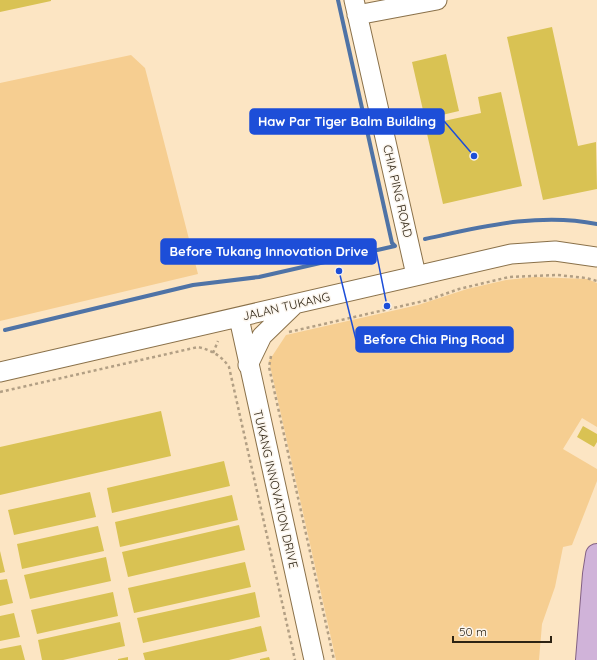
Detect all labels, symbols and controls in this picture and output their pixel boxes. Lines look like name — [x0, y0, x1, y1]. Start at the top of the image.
callout: Haw Par Tiger Balm Building — [250, 109, 444, 134]
text: Haw Par Tiger Balm Building — [258, 113, 436, 129]
street label: CHIA PING ROAD — [380, 143, 416, 239]
callout: Before Tukang Innovation Drive — [161, 239, 376, 264]
text: Before Tukang Innovation Drive — [169, 243, 369, 259]
street label: JALAN TUKANG — [241, 289, 331, 323]
callout: Before Chia Ping Road — [356, 327, 513, 352]
text: Before Chia Ping Road — [364, 331, 504, 347]
street label: TUKANG INNOVATION DRIVE — [250, 408, 302, 570]
scale bar — [453, 618, 551, 644]
text: 50 m — [459, 624, 487, 639]

